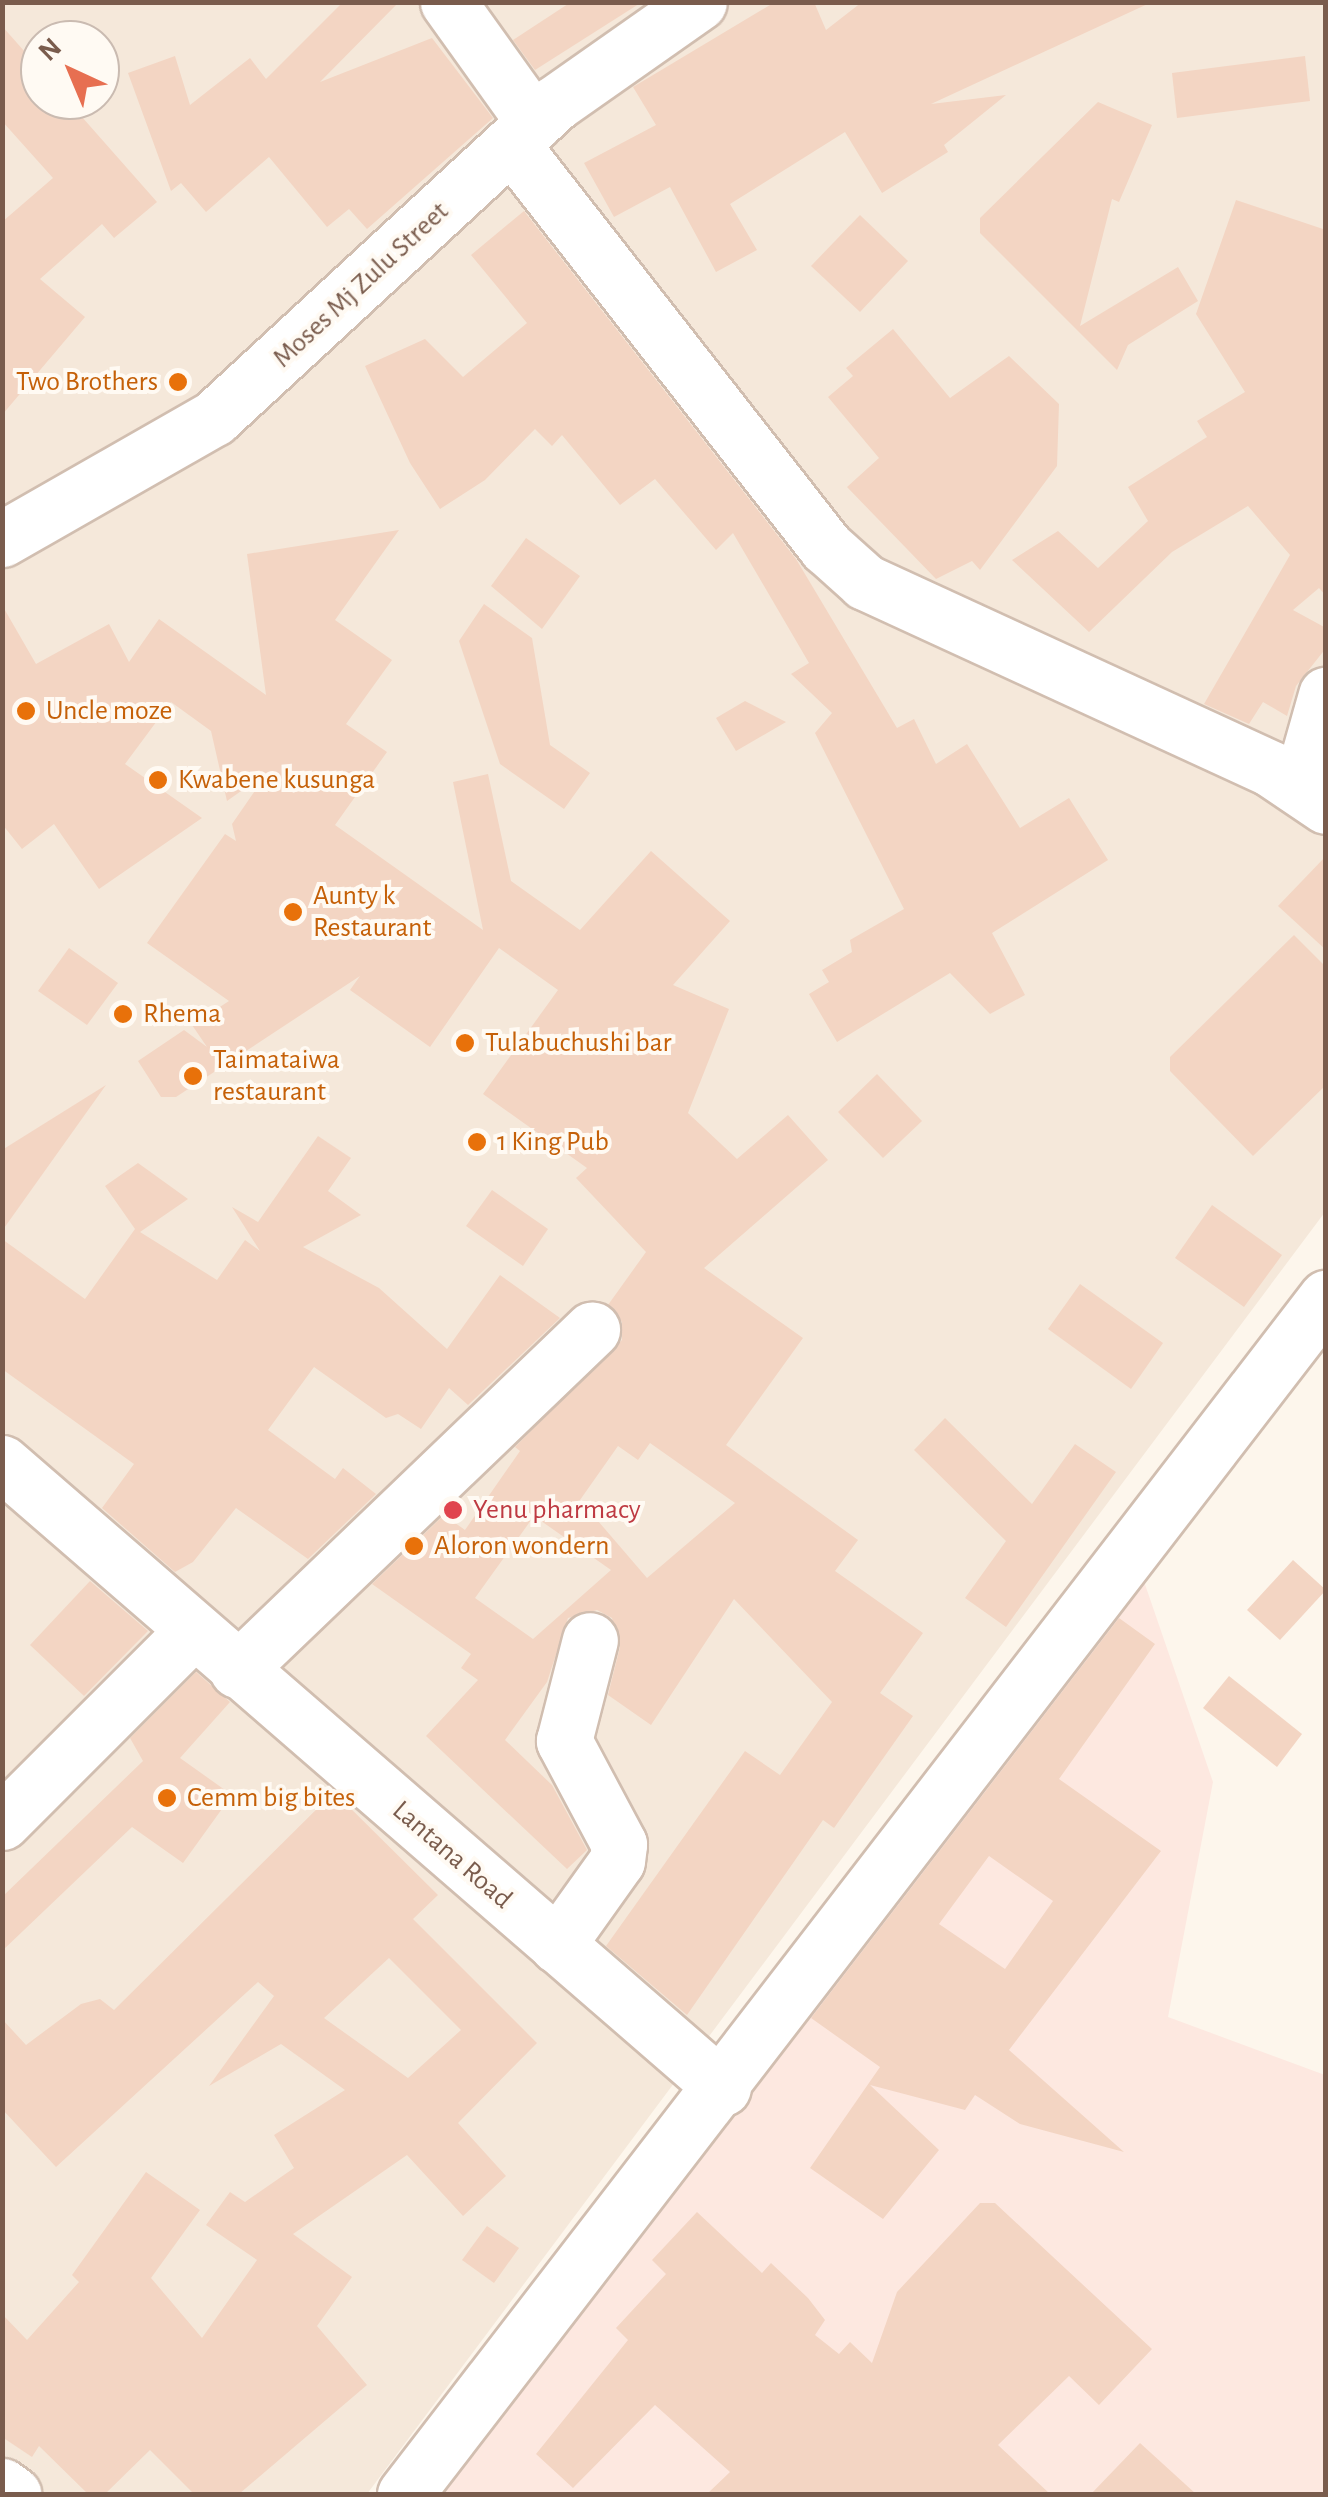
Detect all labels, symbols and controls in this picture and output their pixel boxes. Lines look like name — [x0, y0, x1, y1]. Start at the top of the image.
north arrow — [20, 20, 120, 120]
text: N — [34, 33, 67, 67]
street label: Moses Mj Zulu Street — [266, 195, 456, 375]
place label: Two Brothers — [16, 365, 158, 399]
marker: Two Brothers — [167, 371, 189, 393]
place label: Uncle moze — [46, 694, 172, 728]
marker: Uncle moze — [15, 700, 37, 722]
place label: Kwabene kusunga — [178, 763, 375, 797]
marker: Kwabene kusunga — [147, 769, 169, 791]
place label: Aunty k Restaurant — [313, 879, 431, 945]
marker: Aunty k Restaurant — [282, 901, 304, 923]
place label: Rhema — [143, 997, 221, 1031]
marker: Rhema — [112, 1003, 134, 1025]
place label: Tulabuchushi bar — [485, 1026, 671, 1060]
marker: Tulabuchushi bar — [454, 1032, 476, 1054]
place label: Taimataiwa restaurant — [213, 1043, 340, 1109]
marker: Taimataiwa restaurant — [182, 1065, 204, 1087]
place label: 1 King Pub — [497, 1125, 609, 1159]
marker: 1 King Pub — [466, 1131, 488, 1153]
place label: Yenu pharmacy — [473, 1493, 641, 1527]
marker: Yenu pharmacy — [442, 1499, 464, 1521]
place label: Aloron wondern — [434, 1529, 609, 1563]
marker: Aloron wondern — [403, 1535, 425, 1557]
place label: Cemm big bites — [187, 1781, 355, 1815]
marker: Cemm big bites — [156, 1787, 178, 1809]
street label: Lantana Road — [385, 1794, 519, 1916]

